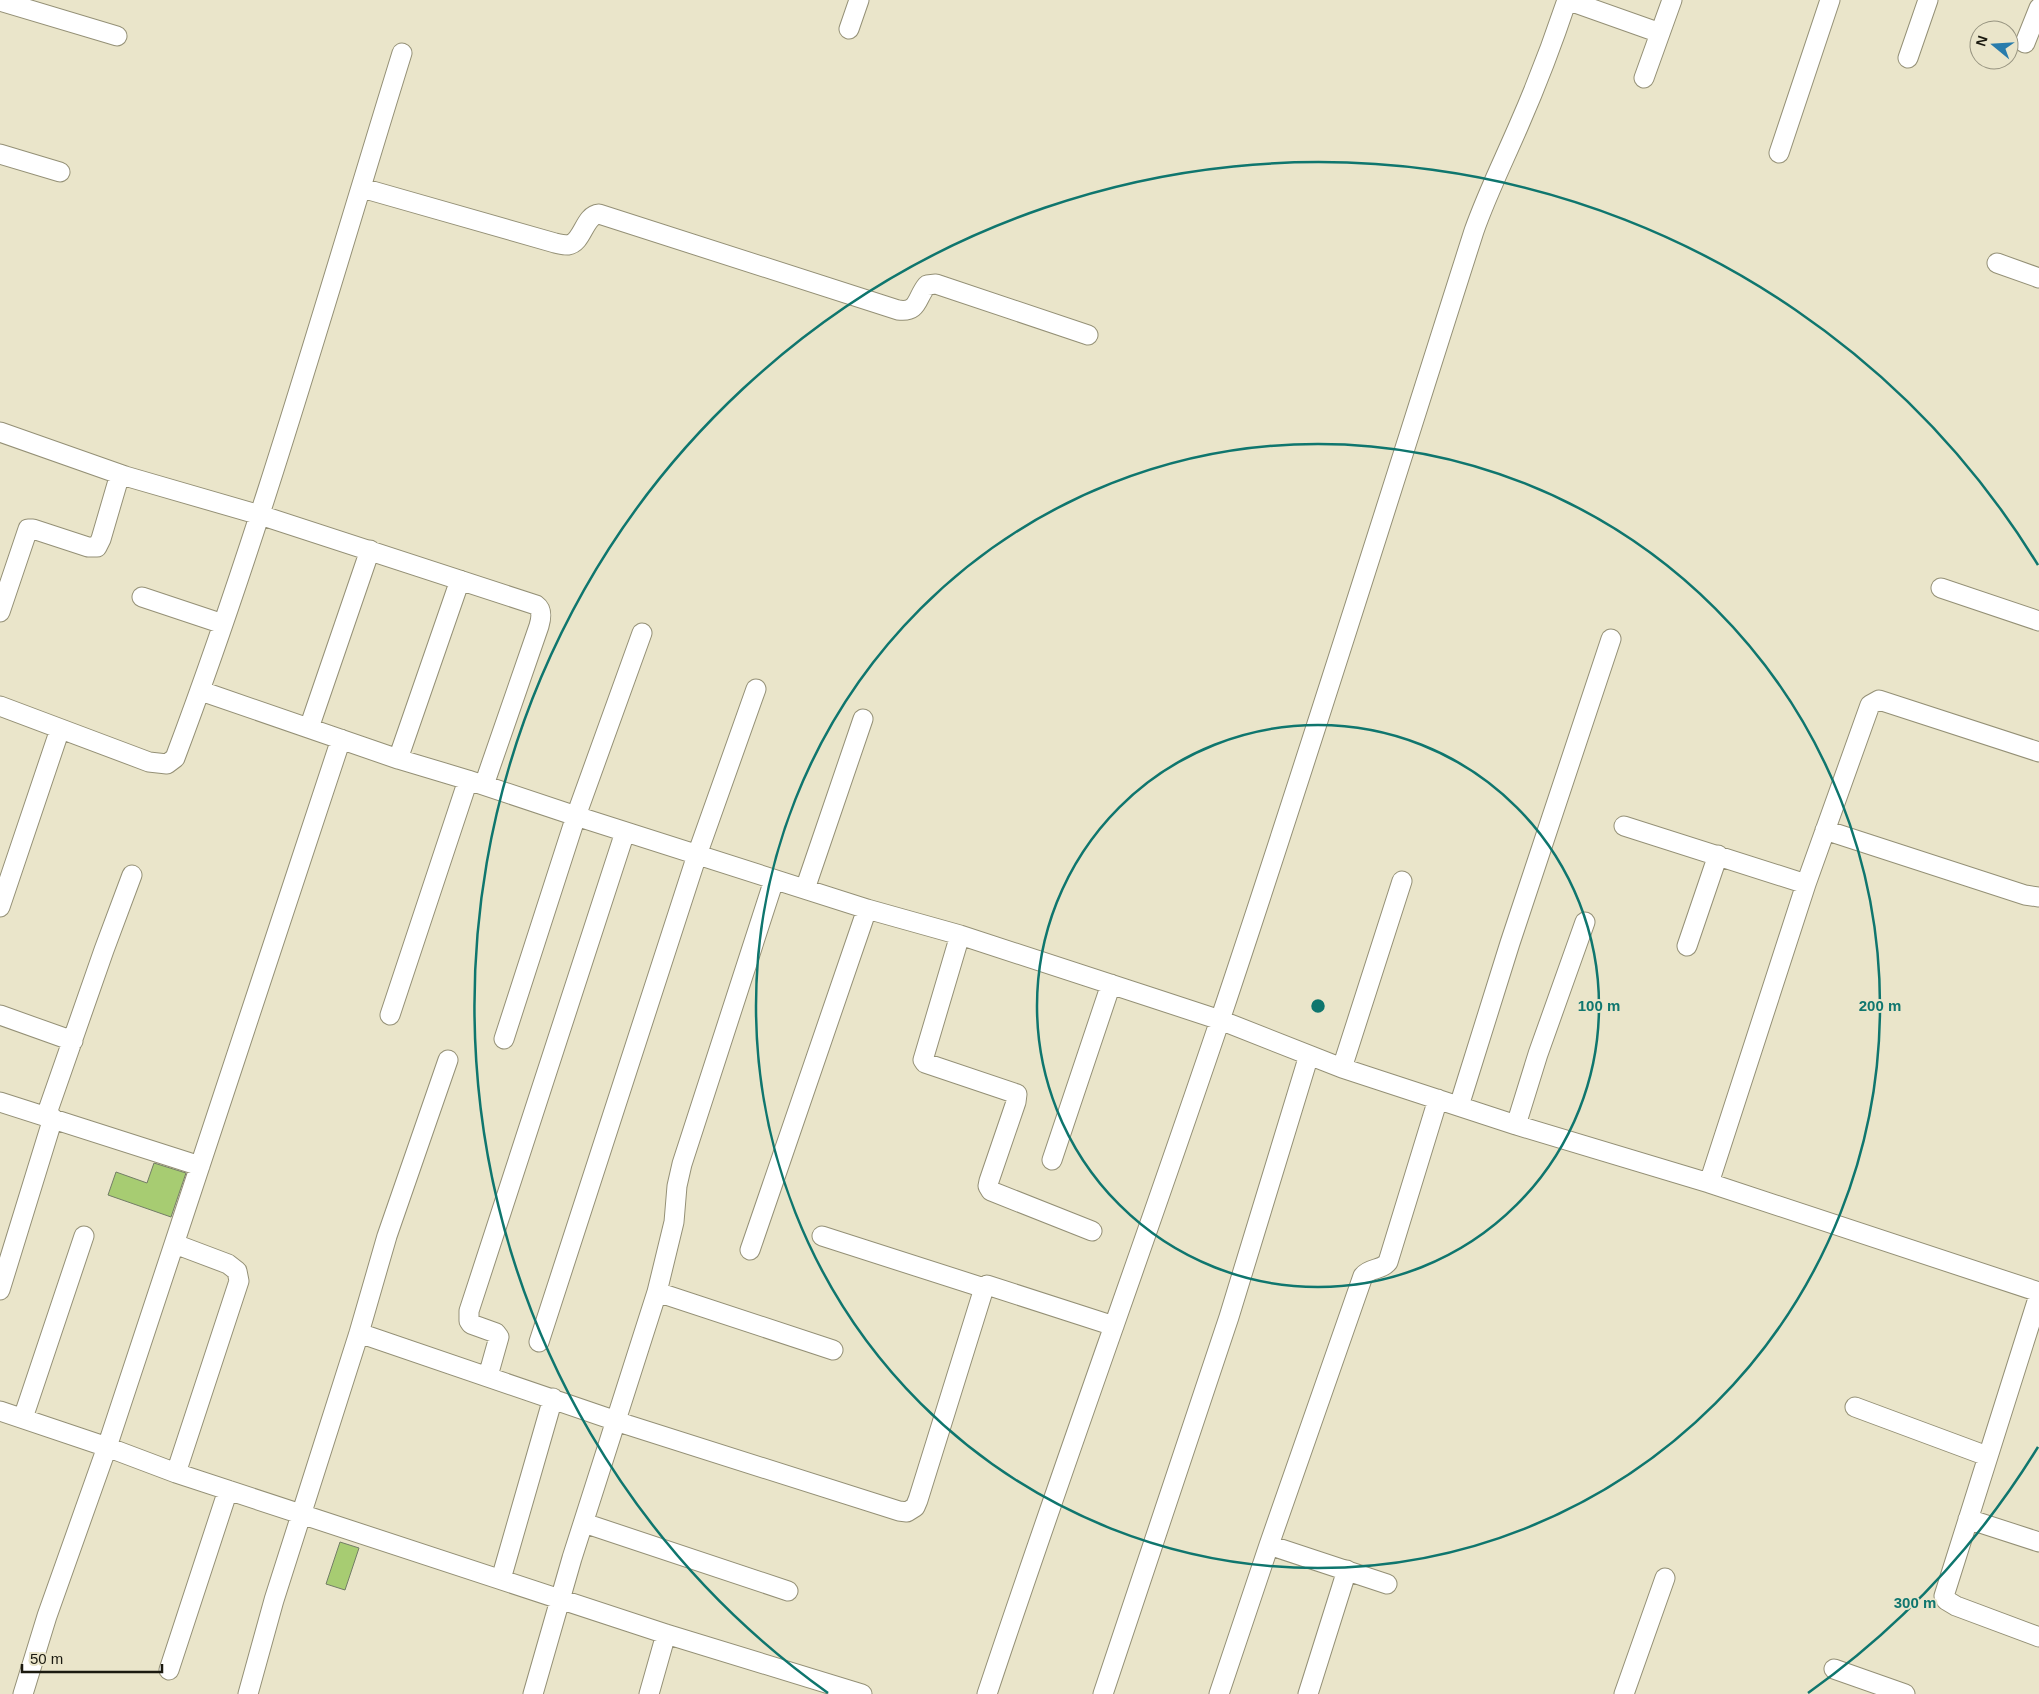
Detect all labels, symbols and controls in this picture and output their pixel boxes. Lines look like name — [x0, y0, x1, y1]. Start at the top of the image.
north arrow — [1969, 20, 2019, 70]
text: N — [1972, 34, 1991, 48]
centre of rings — [1309, 997, 1327, 1015]
text: 100 m — [1578, 997, 1620, 1014]
text: 200 m — [1859, 997, 1901, 1014]
text: 300 m — [1894, 1594, 1936, 1611]
scale bar — [22, 1642, 162, 1674]
text: 50 m — [30, 1650, 63, 1667]

